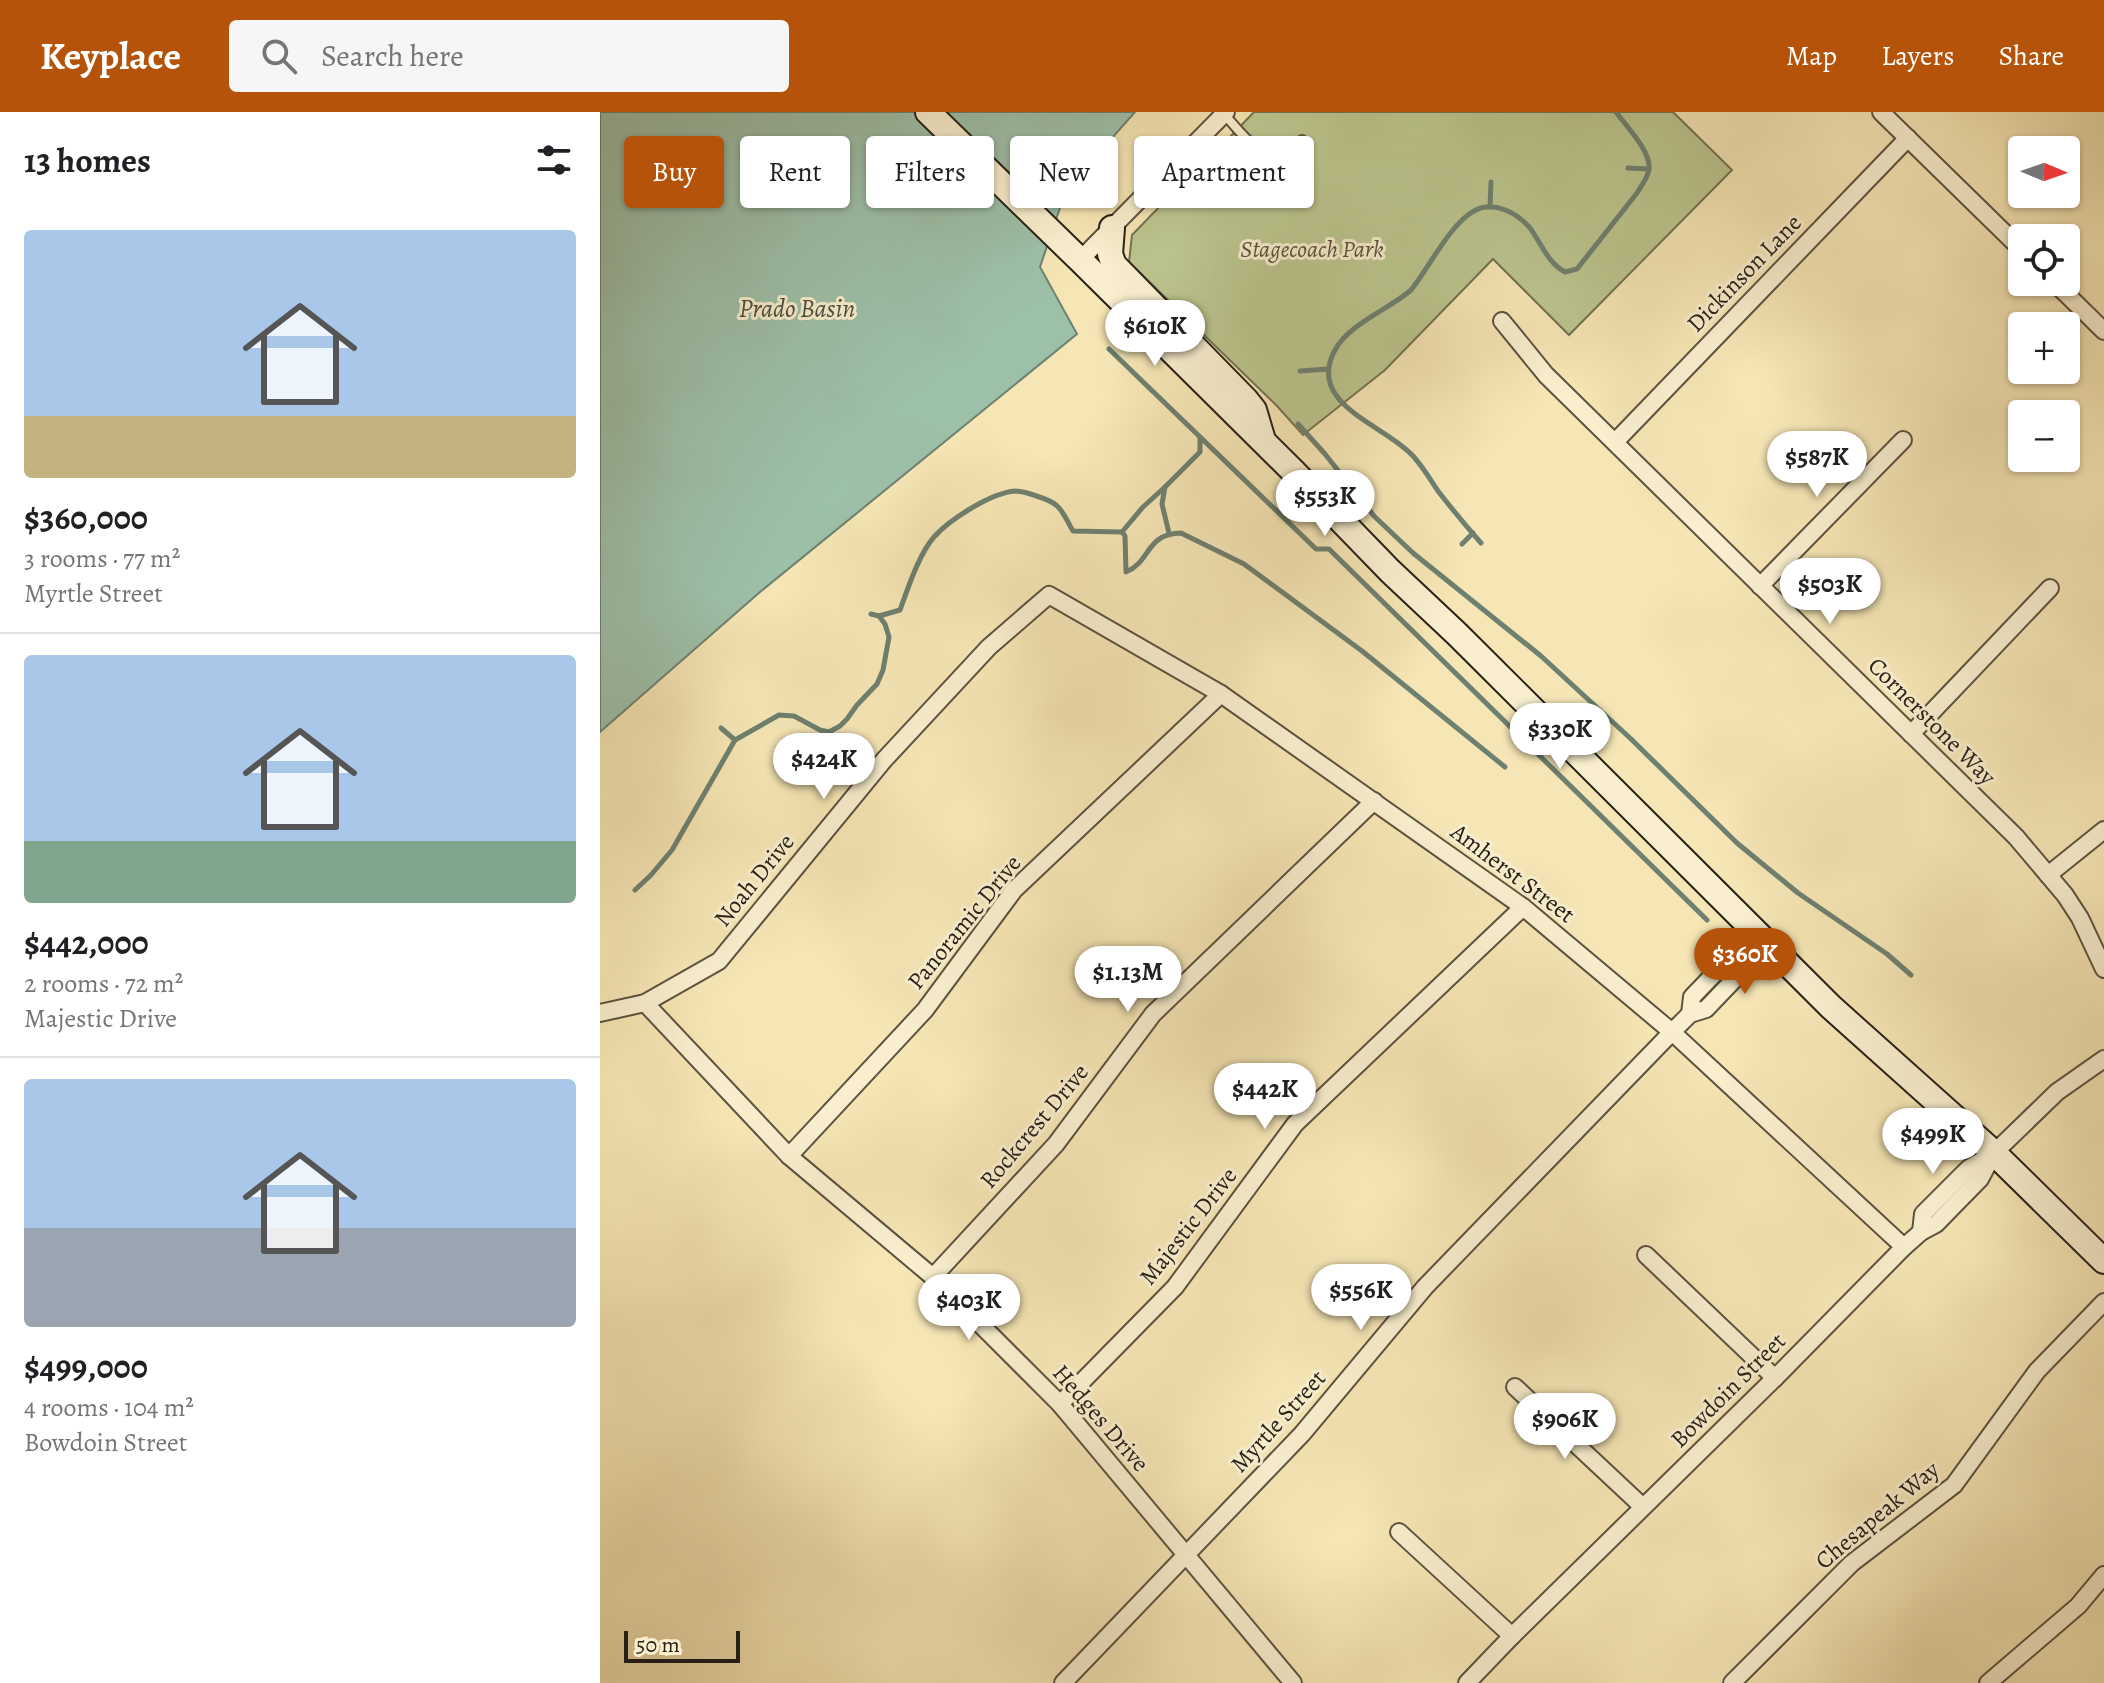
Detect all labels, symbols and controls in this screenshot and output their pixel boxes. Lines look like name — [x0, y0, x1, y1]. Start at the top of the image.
search box — [229, 20, 789, 92]
text: Keyplace — [40, 30, 181, 82]
icon: search — [257, 34, 301, 78]
text: Search here — [321, 36, 464, 76]
text: Map — [1786, 37, 1837, 75]
text: Layers — [1881, 37, 1954, 75]
text: Share — [1998, 37, 2064, 75]
chip: Buy — [624, 136, 724, 208]
chip: Rent — [740, 136, 850, 208]
chip: Filters — [866, 136, 994, 208]
chip: New — [1010, 136, 1118, 208]
chip: Apartment — [1134, 136, 1314, 208]
north arrow — [2008, 136, 2080, 208]
map controls — [2008, 136, 2080, 472]
text: 13 homes — [24, 137, 151, 184]
icon: filters — [532, 138, 576, 182]
street label: Dickinson Lane — [1680, 207, 1808, 339]
button: locate — [2008, 224, 2080, 296]
park label: Stagecoach Park — [1240, 233, 1384, 265]
icon: home — [228, 282, 372, 426]
water label: Prado Basin — [739, 291, 855, 326]
pin: $610K — [1099, 300, 1211, 368]
text: $610K — [1123, 308, 1187, 343]
button: + — [2008, 312, 2080, 384]
button: − — [2008, 400, 2080, 472]
pin: $587K — [1761, 431, 1873, 499]
text: $587K — [1785, 439, 1849, 474]
pin: $553K — [1269, 470, 1381, 538]
text: $553K — [1294, 478, 1356, 513]
text: $360,000 — [24, 494, 148, 541]
text: 3 rooms · 77 m² — [24, 541, 180, 576]
pin: $503K — [1774, 558, 1886, 626]
text: $503K — [1798, 566, 1862, 601]
text: Myrtle Street — [24, 576, 163, 611]
street label: Cornerstone Way — [1861, 650, 2003, 792]
pin: $330K — [1504, 703, 1616, 771]
icon: home — [228, 707, 372, 851]
text: $330K — [1528, 711, 1592, 746]
pin: $424K — [768, 733, 880, 801]
text: $424K — [791, 741, 857, 776]
street label: Amherst Street — [1444, 815, 1582, 930]
street label: Noah Drive — [707, 827, 801, 933]
street label: Panoramic Drive — [900, 848, 1028, 996]
text: $442,000 — [24, 919, 149, 966]
pin: $360K — [1689, 928, 1801, 996]
text: $360K — [1712, 936, 1778, 971]
pin: $1.13M — [1063, 946, 1193, 1014]
text: $1.13M — [1093, 954, 1163, 989]
text: 2 rooms · 72 m² — [24, 966, 183, 1001]
text: Majestic Drive — [24, 1001, 177, 1036]
street label: Rockcrest Drive — [972, 1057, 1096, 1195]
pin: $442K — [1209, 1063, 1321, 1131]
text: $442K — [1232, 1071, 1298, 1106]
pin: $499K — [1877, 1108, 1989, 1176]
text: $499K — [1900, 1116, 1966, 1151]
icon: home — [228, 1131, 372, 1275]
street label: Majestic Drive — [1132, 1161, 1244, 1291]
pin: $556K — [1305, 1264, 1417, 1332]
text: $556K — [1329, 1272, 1393, 1307]
pin: $403K — [913, 1274, 1025, 1342]
text: $403K — [936, 1282, 1002, 1317]
street label: Bowdoin Street — [1663, 1325, 1793, 1455]
text: $499,000 — [24, 1343, 148, 1390]
street label: Hedges Drive — [1046, 1358, 1156, 1478]
street label: Myrtle Street — [1223, 1363, 1333, 1479]
text: 4 rooms · 104 m² — [24, 1390, 194, 1425]
pin: $906K — [1509, 1393, 1621, 1461]
text: $906K — [1532, 1401, 1598, 1436]
text: Bowdoin Street — [24, 1425, 187, 1460]
street label: Chesapeak Way — [1808, 1454, 1946, 1576]
scale bar — [624, 1627, 740, 1663]
text: 50 m — [636, 1630, 680, 1660]

